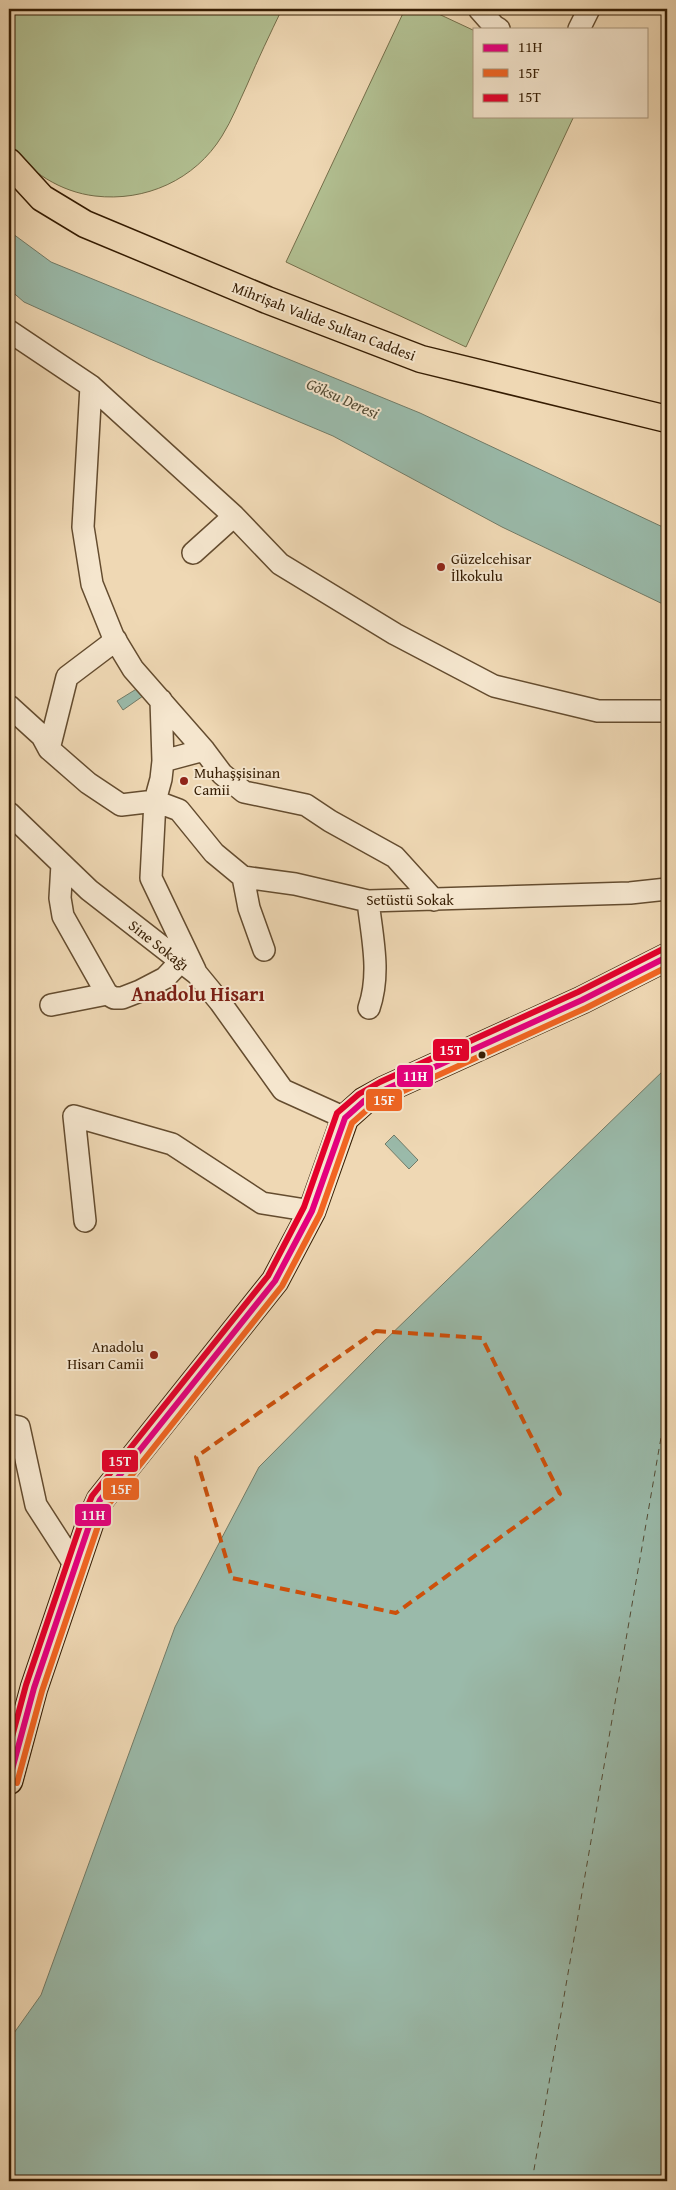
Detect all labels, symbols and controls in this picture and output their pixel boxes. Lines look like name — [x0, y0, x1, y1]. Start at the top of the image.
legend — [473, 28, 648, 118]
text: 11H — [518, 36, 542, 57]
text: 15F — [518, 62, 540, 83]
text: 15T — [518, 86, 541, 107]
street label: Mihrişah Valide Sultan Caddesi — [229, 276, 419, 366]
water label: Göksu Deresi — [303, 371, 383, 425]
place label: Güzelcehisar İlkokulu — [451, 548, 531, 586]
marker: Güzelcehisar İlkokulu — [435, 561, 447, 573]
place label: Muhaşşisinan Camii — [194, 762, 281, 800]
marker: Muhaşşisinan Camii — [178, 775, 190, 787]
street label: Setüstü Sokak — [366, 889, 454, 910]
street label: Sine Sokağı — [124, 915, 194, 975]
district label: Anadolu Hisarı — [131, 979, 265, 1008]
line badge: 15T — [432, 1038, 470, 1062]
text: 15T — [440, 1040, 463, 1060]
unlabelled marker — [477, 1050, 487, 1060]
line badge: 11H — [396, 1064, 434, 1088]
text: 11H — [403, 1066, 427, 1086]
line badge: 15F — [365, 1088, 403, 1112]
text: 15F — [373, 1090, 395, 1110]
place label: Anadolu Hisarı Camii — [67, 1336, 145, 1374]
marker: Anadolu Hisarı Camii — [148, 1349, 160, 1361]
line badge: 15T — [101, 1449, 139, 1473]
text: 15T — [109, 1451, 132, 1471]
line badge: 15F — [102, 1477, 140, 1501]
text: 15F — [110, 1479, 132, 1499]
line badge: 11H — [74, 1503, 112, 1527]
text: 11H — [81, 1505, 105, 1525]

